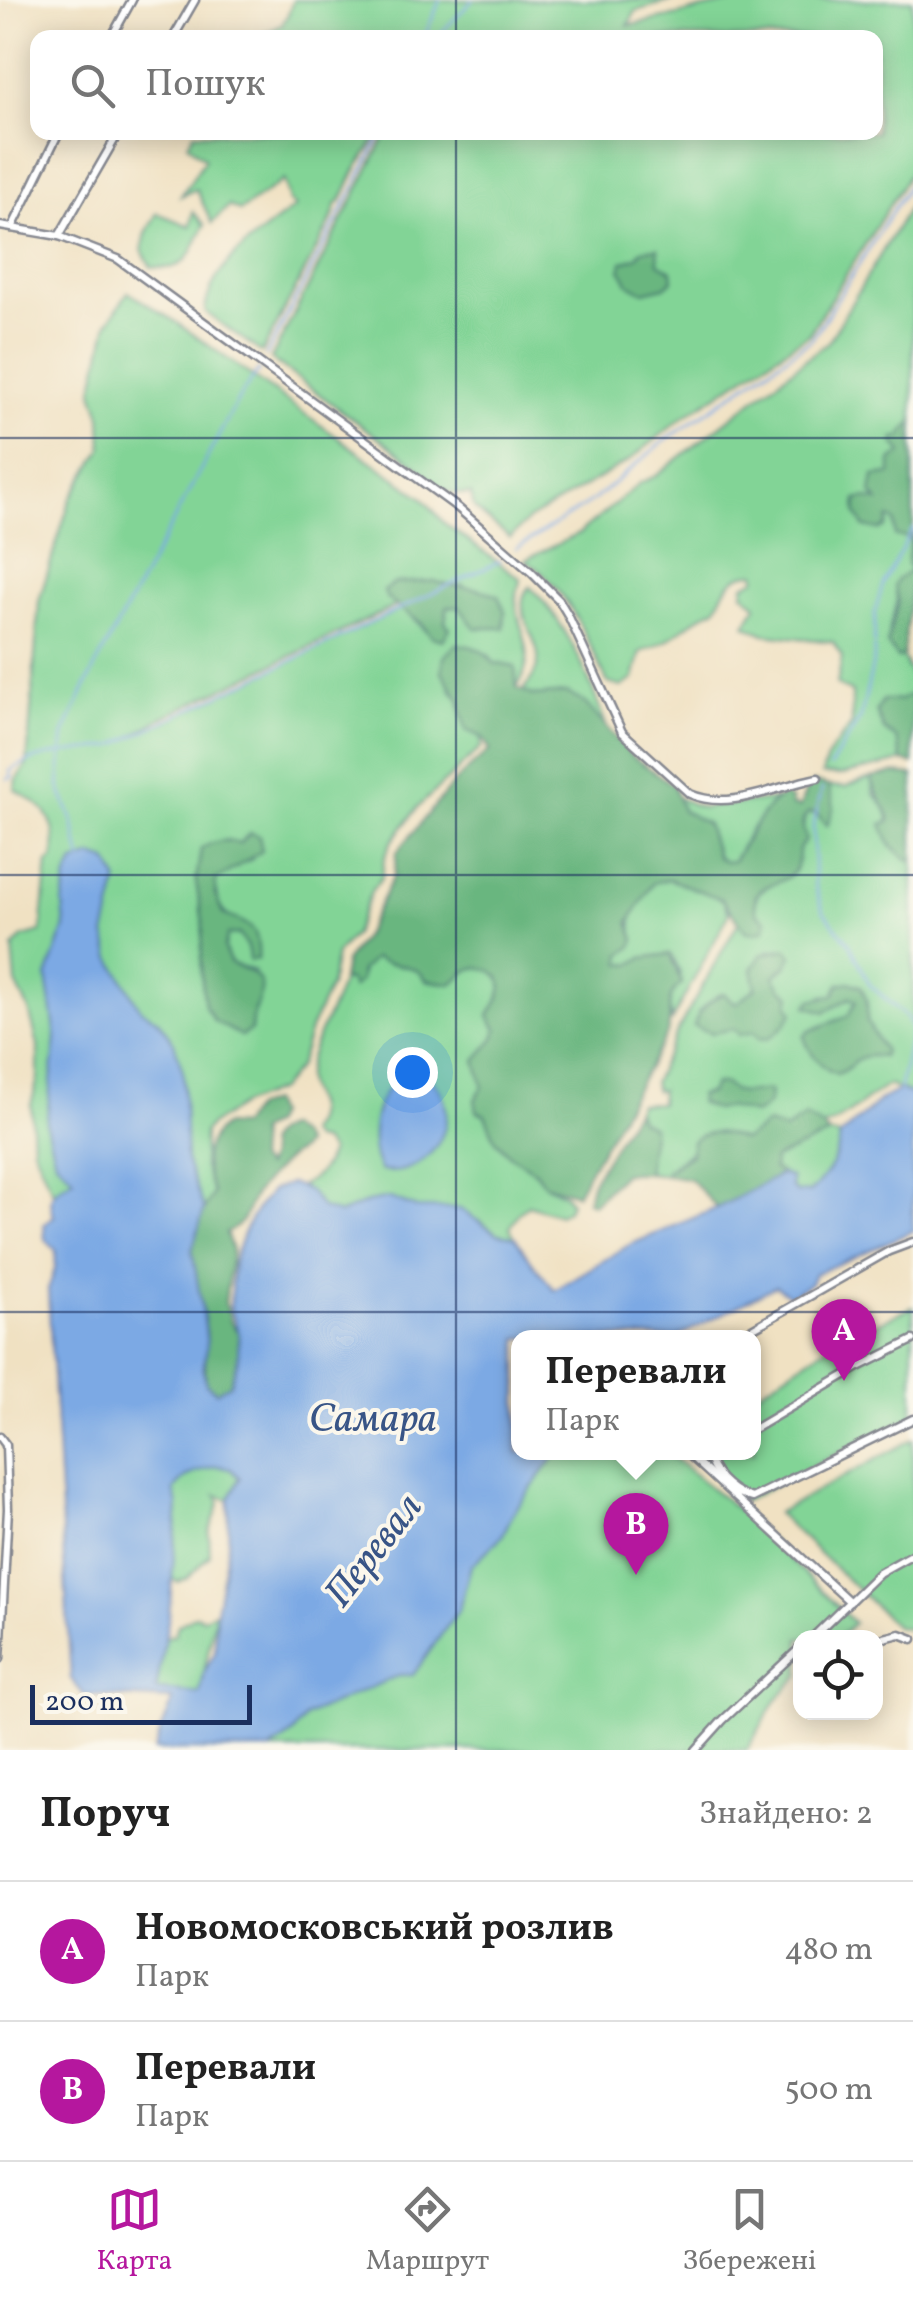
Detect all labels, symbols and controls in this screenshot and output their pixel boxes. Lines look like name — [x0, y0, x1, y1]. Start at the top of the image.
search box — [30, 30, 883, 140]
icon: search — [65, 58, 120, 113]
text: Пошук — [145, 59, 265, 112]
your location — [387, 1047, 438, 1098]
pin: A — [812, 1298, 876, 1381]
popup — [511, 1330, 761, 1460]
text: Перевали — [545, 1347, 727, 1400]
water label: Самара — [309, 1393, 437, 1449]
text: Парк — [545, 1400, 619, 1444]
water label: Перевал — [313, 1483, 437, 1620]
pin: B — [604, 1492, 668, 1575]
map controls — [793, 1630, 883, 1720]
button: locate — [793, 1630, 883, 1720]
scale bar — [30, 1680, 252, 1724]
text: 200 m — [45, 1683, 124, 1722]
text: Поруч — [40, 1786, 170, 1845]
text: Знайдено: 2 — [699, 1793, 873, 1837]
text: Новомосковський розлив — [135, 1903, 614, 1956]
text: A — [61, 1929, 84, 1973]
text: 480 m — [784, 1929, 873, 1973]
text: Парк — [135, 1956, 209, 2000]
text: Перевали — [135, 2043, 316, 2096]
text: B — [62, 2069, 83, 2113]
text: 500 m — [784, 2069, 873, 2113]
text: Парк — [135, 2096, 209, 2140]
tab: Карта — [97, 2182, 173, 2281]
tab: Маршрут — [366, 2182, 489, 2281]
tab: Збережені — [682, 2182, 816, 2281]

